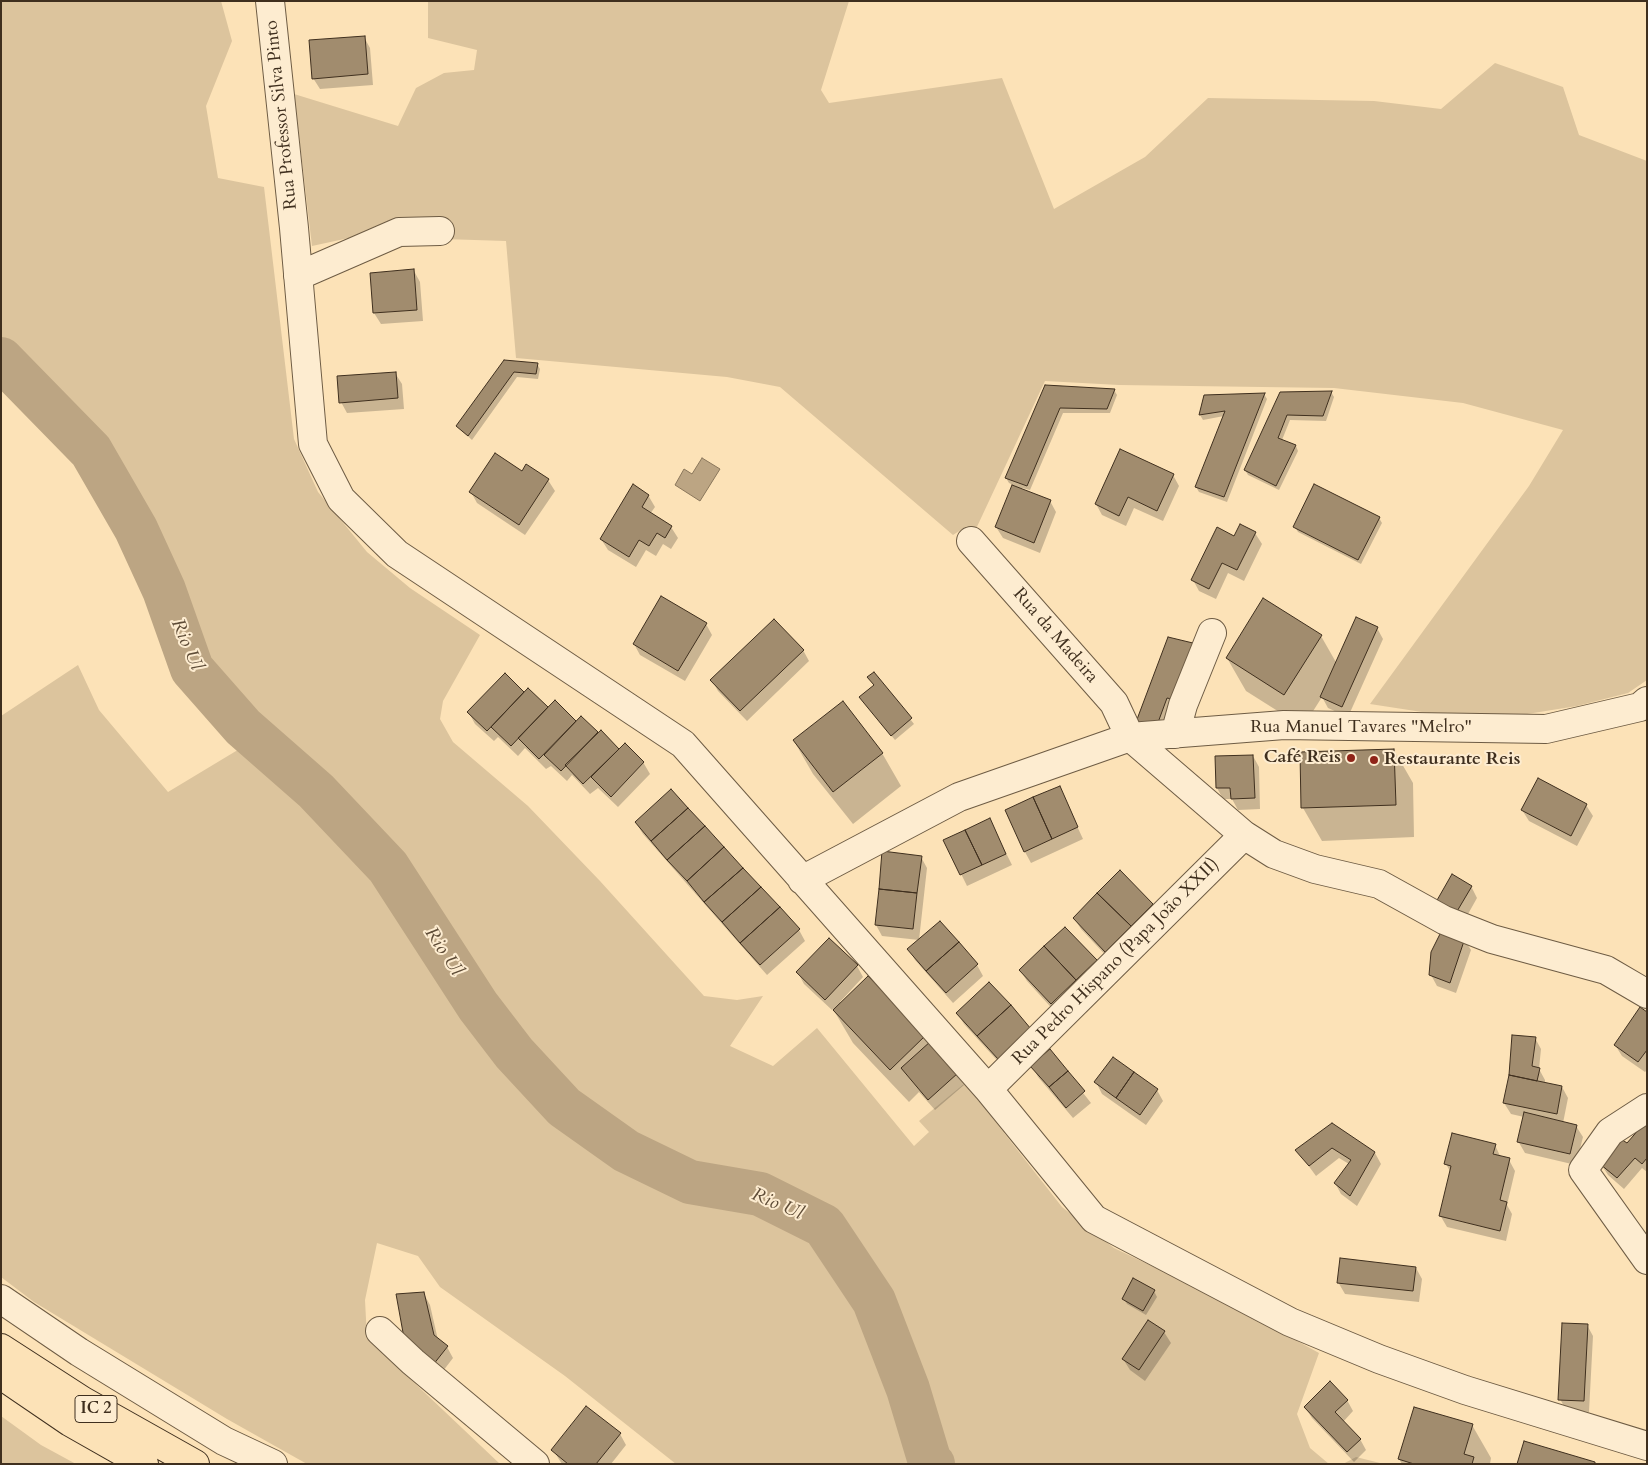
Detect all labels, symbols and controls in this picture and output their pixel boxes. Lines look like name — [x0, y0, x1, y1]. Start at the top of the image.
street label: Rua Professor Silva Pinto — [261, 19, 303, 211]
street label: Rua da Madeira — [1008, 584, 1102, 688]
water label: Rio Ul — [165, 616, 207, 674]
street label: Rua Manuel Tavares "Melro" — [1250, 717, 1472, 739]
place label: Café Reis — [1264, 747, 1341, 769]
place label: Restaurante Reis — [1384, 749, 1520, 771]
marker: Café Reis — [1345, 752, 1357, 764]
marker: Restaurante Reis — [1368, 754, 1380, 766]
street label: Rua Pedro Hispano (Papa João XXII) — [1008, 854, 1224, 1070]
water label: Rio Ul — [419, 923, 467, 981]
water label: Rio Ul — [748, 1184, 806, 1226]
road number: IC 2 — [75, 1396, 117, 1422]

